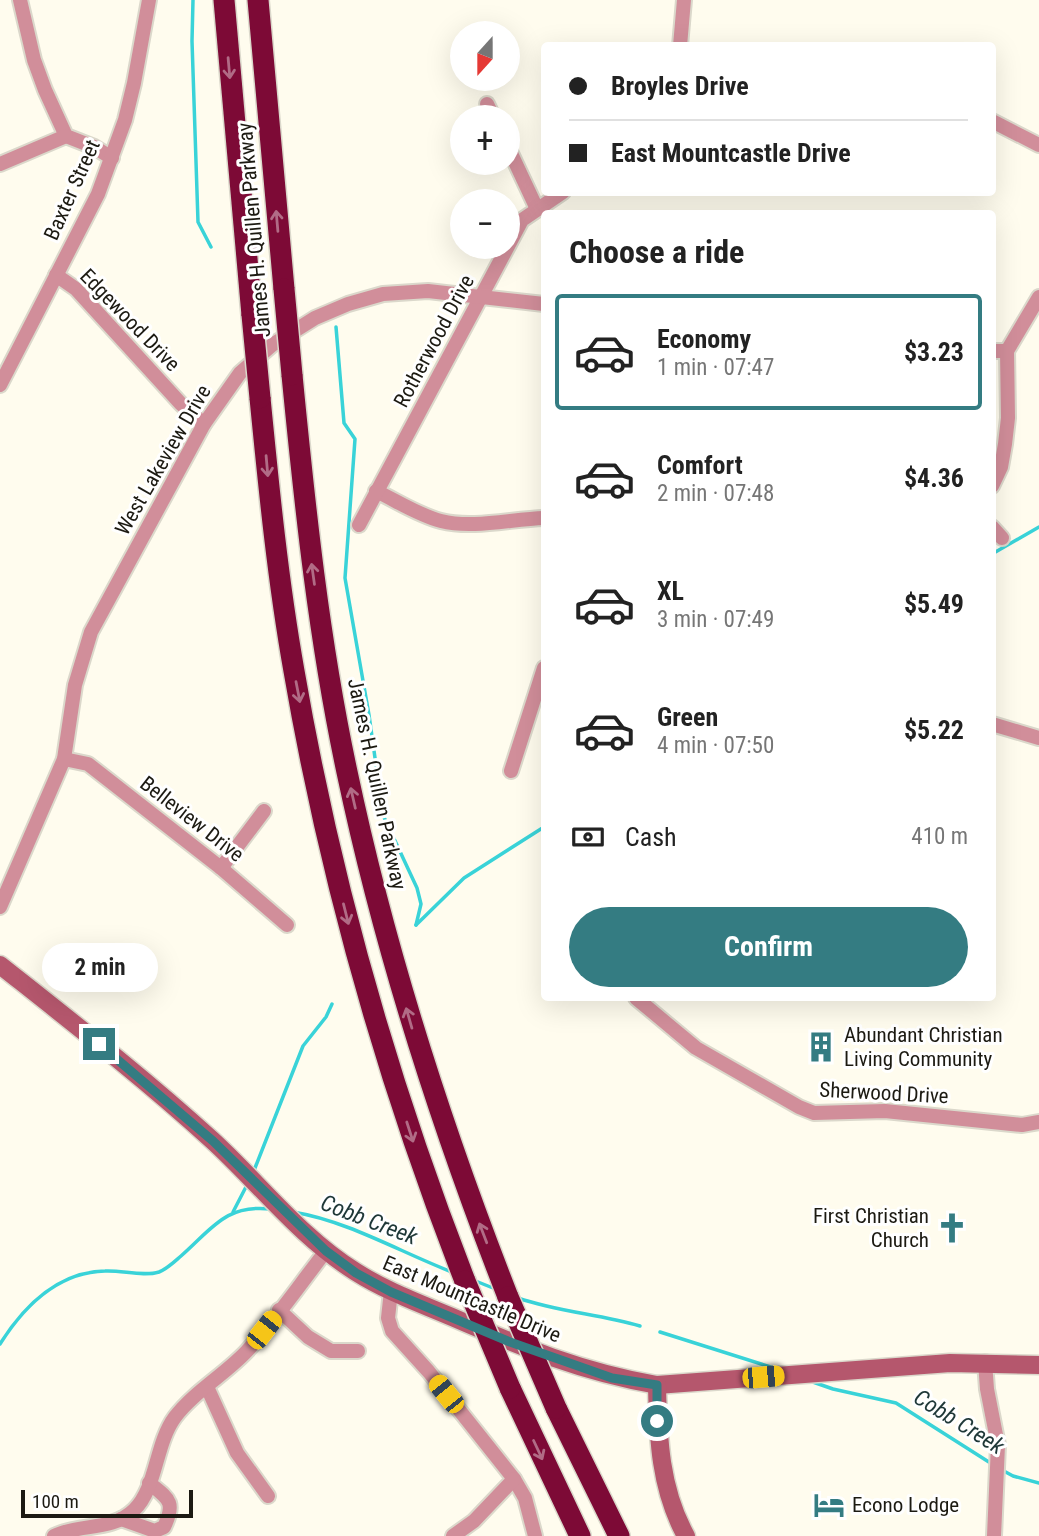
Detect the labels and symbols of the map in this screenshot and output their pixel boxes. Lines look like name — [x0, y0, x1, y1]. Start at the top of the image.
north arrow — [450, 21, 520, 91]
one-way arrow — [223, 56, 236, 79]
street label: James H. Quillen Parkway — [233, 121, 275, 338]
street label: Baxter Street — [39, 136, 105, 244]
one-way arrow — [271, 210, 284, 233]
street label: Edgewood Drive — [75, 264, 185, 376]
street label: Rotherwood Drive — [389, 271, 479, 411]
street label: West Lakeview Drive — [110, 381, 216, 539]
one-way arrow — [260, 455, 273, 477]
one-way arrow — [307, 563, 320, 586]
street label: James H. Quillen Parkway — [343, 676, 411, 892]
one-way arrow — [291, 680, 305, 703]
street label: Belleview Drive — [135, 771, 249, 867]
one-way arrow — [346, 787, 359, 810]
one-way arrow — [340, 902, 353, 925]
callout: 2 min — [41, 942, 157, 992]
one-way arrow — [402, 1007, 415, 1029]
place label: Abundant Christian Living Community — [844, 1023, 1003, 1071]
route end — [83, 1028, 115, 1060]
building icon: Abundant Christian Living Community — [804, 1030, 838, 1064]
street label: Sherwood Drive — [819, 1078, 949, 1108]
one-way arrow — [404, 1121, 417, 1143]
water label: Cobb Creek — [317, 1189, 422, 1251]
place label: First Christian Church — [813, 1204, 929, 1252]
church icon: First Christian Church — [935, 1211, 969, 1245]
one-way arrow — [476, 1223, 489, 1245]
street label: East Mountcastle Drive — [379, 1251, 565, 1347]
car — [243, 1307, 286, 1353]
car — [742, 1365, 785, 1389]
car — [425, 1371, 468, 1417]
water label: Cobb Creek — [909, 1384, 1010, 1461]
route start — [641, 1405, 673, 1437]
one-way arrow — [532, 1439, 545, 1460]
scale bar — [21, 1487, 192, 1519]
hotel icon: Econo Lodge — [812, 1488, 846, 1522]
place label: Econo Lodge — [852, 1493, 959, 1517]

